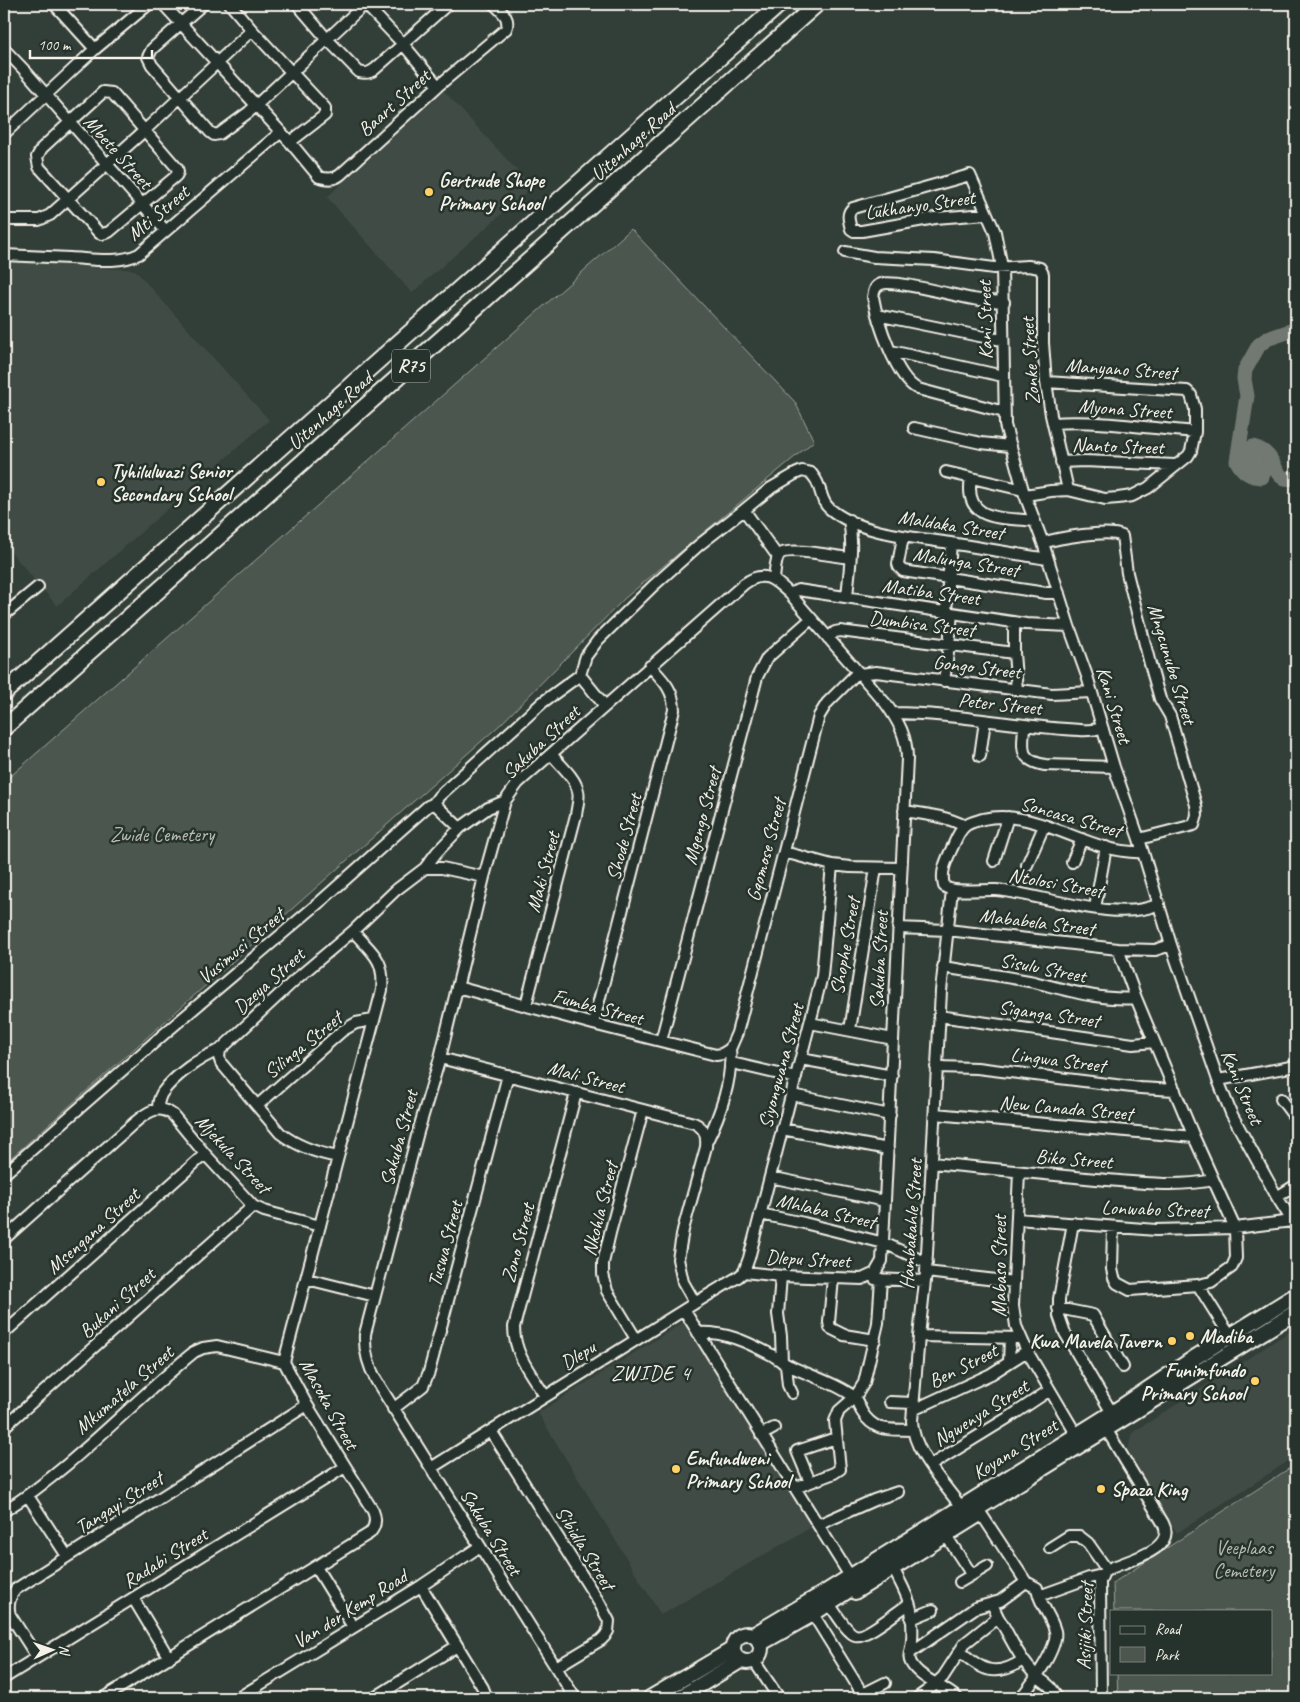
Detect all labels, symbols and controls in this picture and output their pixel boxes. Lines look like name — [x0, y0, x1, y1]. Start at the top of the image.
scale bar — [30, 28, 152, 60]
text: 100 m — [38, 36, 72, 55]
street label: Baart Street — [353, 62, 437, 142]
street label: Uitenhage Road — [585, 95, 683, 187]
street label: Mbete Street — [78, 110, 159, 196]
place label: Gertrude Shope Primary School — [439, 168, 548, 216]
street label: Mti Street — [122, 178, 196, 246]
street label: Lukhanyo Street — [863, 185, 979, 225]
marker: Gertrude Shope Primary School — [423, 186, 435, 198]
street label: Kani Street — [972, 278, 998, 360]
street label: Zonke Street — [1014, 314, 1046, 406]
road number: R75 — [392, 350, 430, 382]
street label: Manyano Street — [1065, 353, 1181, 386]
street label: Uitenhage Road — [282, 364, 380, 456]
street label: Myona Street — [1078, 393, 1175, 425]
street label: Nanto Street — [1072, 432, 1166, 460]
place label: Tyhilulwazi Senior Secondary School — [111, 459, 235, 508]
marker: Tyhilulwazi Senior Secondary School — [95, 476, 107, 488]
street label: Maldaka Street — [897, 504, 1009, 546]
street label: Malunga Street — [911, 541, 1024, 583]
street label: Matiba Street — [881, 573, 984, 612]
street label: Mngcunube Street — [1142, 601, 1203, 730]
street label: Dumbisa Street — [868, 605, 979, 643]
street label: Gongo Street — [932, 649, 1025, 685]
street label: Kani Street — [1091, 664, 1138, 749]
street label: Peter Street — [957, 687, 1045, 721]
street label: Sakuba Street — [497, 698, 587, 785]
street label: Mgengo Street — [677, 761, 728, 867]
street label: Shode Street — [600, 789, 648, 883]
street label: Soncasa Street — [1018, 791, 1128, 844]
street label: Gqomose Street — [740, 793, 793, 904]
park label: Zwide Cemetery — [110, 822, 216, 847]
street label: Maki Street — [520, 827, 566, 915]
street label: Ntolosi Street — [1007, 862, 1108, 904]
street label: Shophe Street — [824, 892, 866, 996]
street label: Vusimusi Street — [192, 900, 292, 990]
street label: Mababela Street — [978, 903, 1099, 942]
street label: Sakuba Street — [864, 908, 894, 1010]
street label: Dzeya Street — [228, 941, 312, 1020]
street label: Sisulu Street — [998, 947, 1090, 989]
street label: Fumba Street — [550, 983, 648, 1032]
street label: Siganga Street — [997, 995, 1104, 1034]
street label: Siyongwana Street — [752, 999, 810, 1131]
street label: Silinga Street — [259, 1004, 350, 1084]
street label: Lingwa Street — [1009, 1042, 1110, 1079]
street label: Kani Street — [1215, 1046, 1270, 1130]
street label: Mali Street — [545, 1055, 629, 1100]
street label: Sakuba Street — [374, 1085, 424, 1189]
street label: New Canada Street — [998, 1090, 1137, 1127]
street label: Mjekula Street — [190, 1109, 278, 1201]
street label: Biko Street — [1035, 1143, 1116, 1175]
street label: Nkohla Street — [576, 1156, 625, 1259]
street label: Hambakahle Street — [894, 1156, 928, 1290]
street label: Msengana Street — [41, 1181, 147, 1279]
street label: Mhlaba Street — [774, 1187, 881, 1235]
street label: Lonwabo Street — [1101, 1195, 1212, 1223]
street label: Tuswa Street — [422, 1196, 469, 1290]
street label: Zono Street — [495, 1198, 541, 1285]
street label: Mabaso Street — [987, 1213, 1012, 1317]
street label: Dlepu Street — [765, 1244, 853, 1274]
street label: Bukani Street — [74, 1261, 162, 1344]
place label: Madiba — [1200, 1324, 1254, 1349]
place label: Kwa Mavela Tavern — [1030, 1329, 1164, 1354]
marker: Madiba — [1184, 1330, 1196, 1342]
street label: Dlepu — [556, 1334, 601, 1375]
marker: Kwa Mavela Tavern — [1166, 1335, 1178, 1347]
street label: Ben Street — [924, 1337, 1004, 1394]
street label: Mkumatela Street — [69, 1339, 180, 1440]
street label: Masoka Street — [294, 1354, 365, 1456]
place label: Funimfundo Primary School — [1141, 1358, 1249, 1406]
district label: ZWIDE 4 — [611, 1360, 692, 1386]
street label: Ngwenya Street — [929, 1373, 1035, 1452]
marker: Funimfundo Primary School — [1249, 1375, 1261, 1387]
street label: Koyana Street — [968, 1412, 1064, 1485]
place label: Emfundweni Primary School — [686, 1446, 795, 1494]
marker: Emfundweni Primary School — [670, 1463, 682, 1475]
street label: Tangayi Street — [70, 1464, 171, 1540]
place label: Spaza King — [1111, 1477, 1189, 1502]
marker: Spaza King — [1095, 1483, 1107, 1495]
street label: Sakuba Street — [454, 1484, 529, 1582]
street label: Sibidla Street — [549, 1501, 622, 1597]
street label: Radabi Street — [118, 1521, 214, 1594]
park label: Veeplaas Cemetery — [1214, 1535, 1277, 1583]
street label: Van der Kemp Road — [288, 1562, 415, 1654]
street label: Asijiki Street — [1071, 1578, 1099, 1670]
legend — [1110, 1610, 1272, 1674]
text: Road — [1155, 1620, 1182, 1639]
north arrow — [28, 1624, 78, 1674]
text: N — [56, 1645, 73, 1657]
text: Park — [1155, 1646, 1180, 1665]

